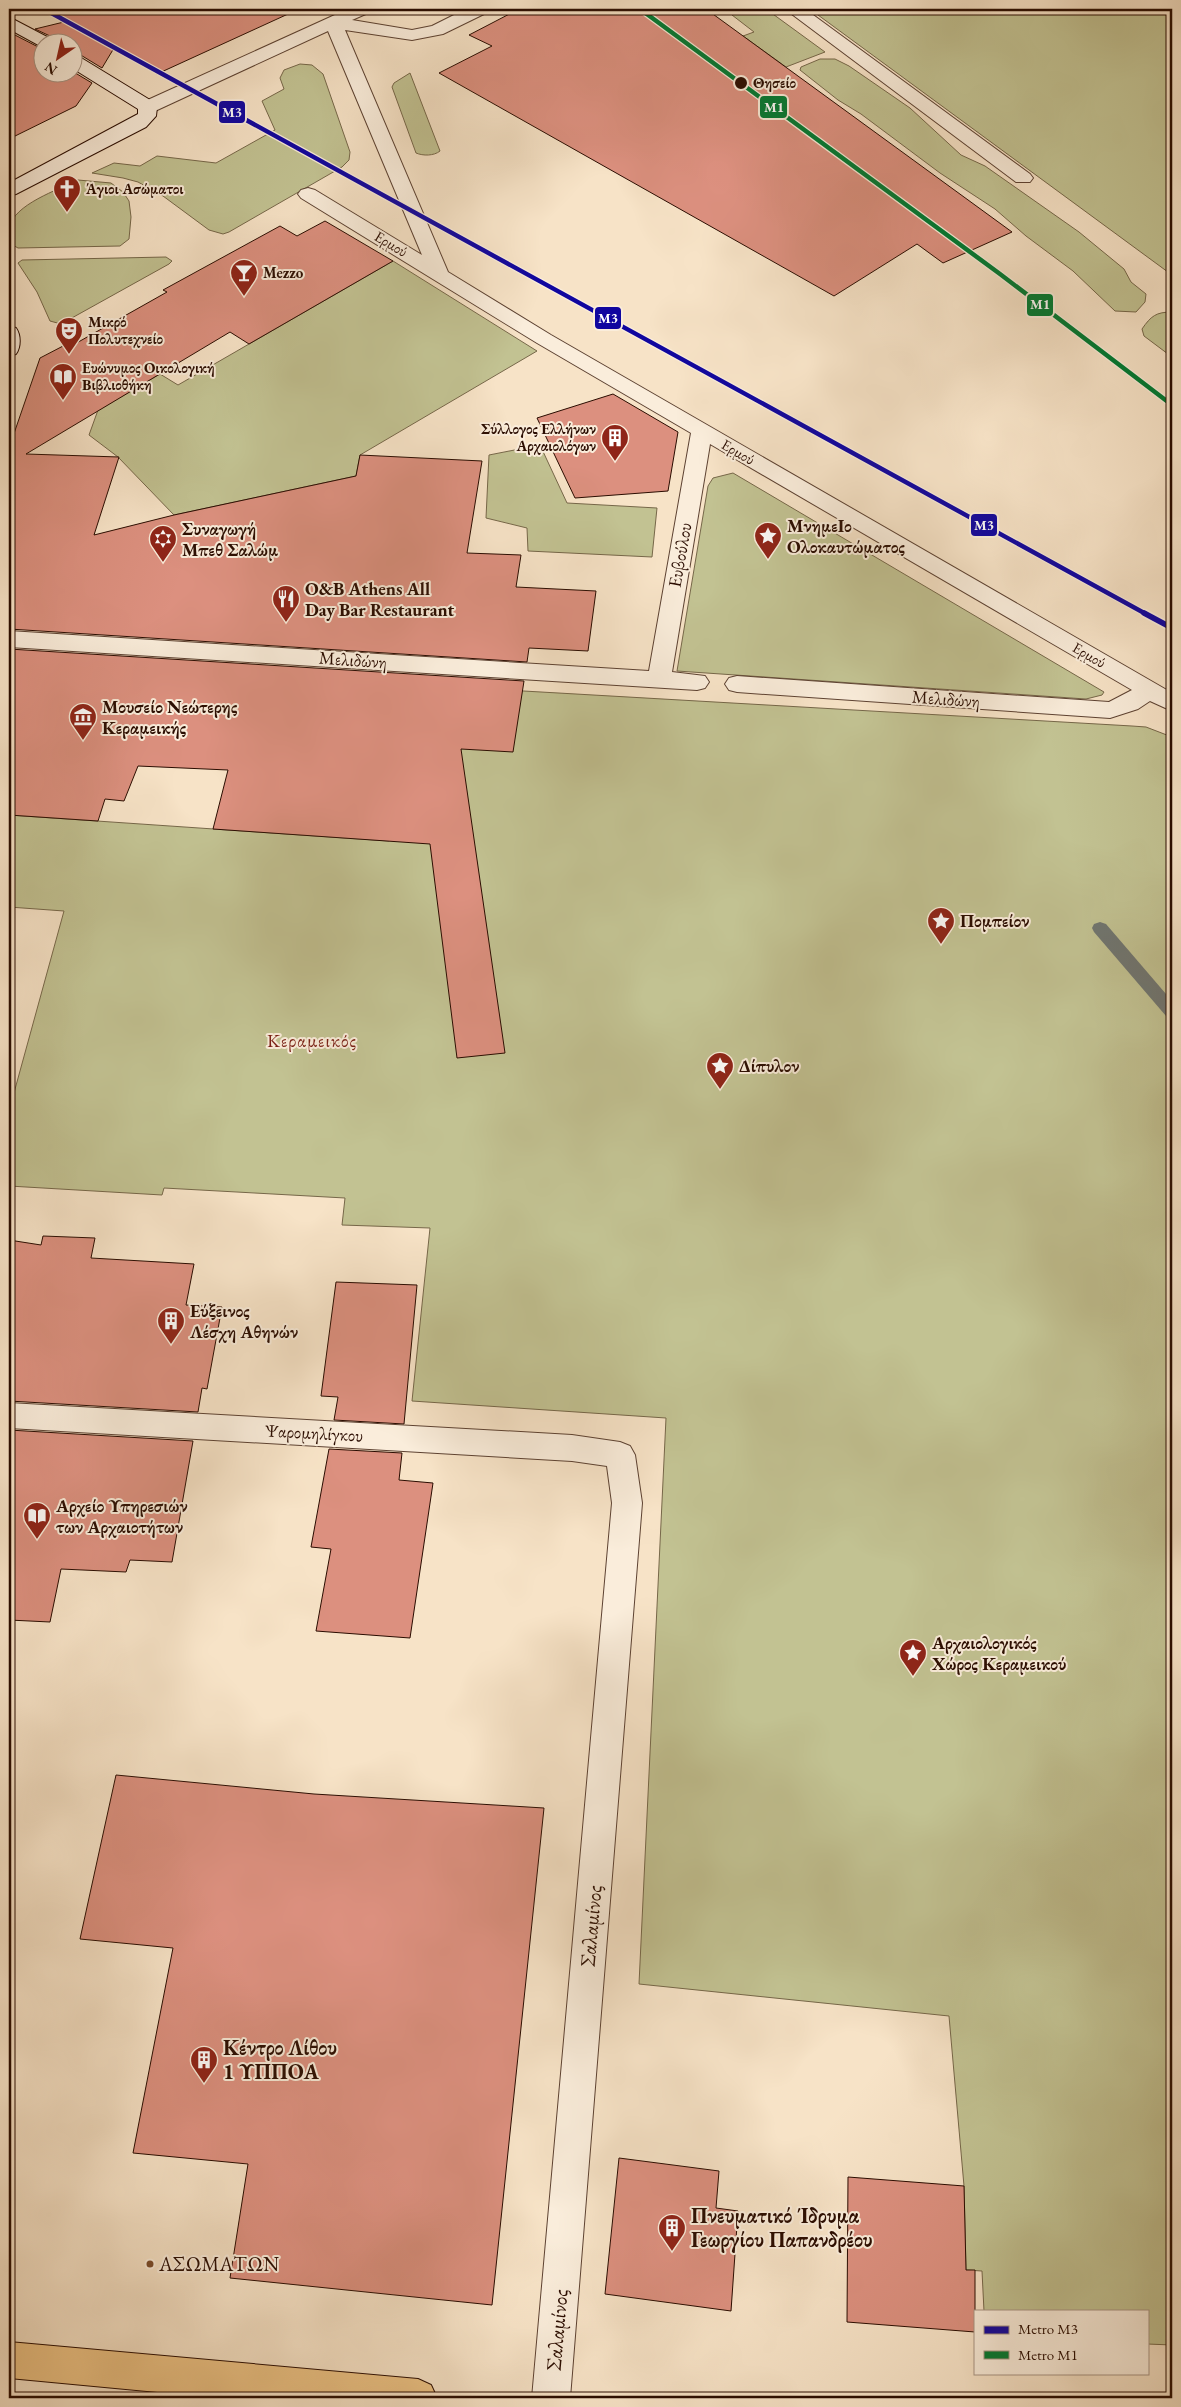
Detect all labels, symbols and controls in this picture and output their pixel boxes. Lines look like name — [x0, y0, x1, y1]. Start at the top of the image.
north arrow — [32, 32, 82, 82]
text: N — [40, 58, 60, 79]
place label: Θησείο — [753, 73, 796, 92]
marker: Θησείο — [733, 75, 749, 91]
line badge: Μ1 — [759, 95, 788, 119]
text: Μ1 — [764, 98, 784, 116]
line badge: Μ3 — [218, 100, 246, 124]
text: Μ3 — [222, 103, 242, 121]
church icon: Άγιοι Ασώματοι — [52, 174, 82, 213]
place label: Άγιοι Ασώματοι — [85, 179, 184, 198]
street label: Ερμού — [371, 226, 411, 261]
bar icon: Mezzo — [229, 258, 259, 297]
place label: Mezzo — [263, 263, 304, 282]
line badge: Μ1 — [1026, 293, 1054, 317]
text: Μ1 — [1030, 295, 1050, 313]
line badge: Μ3 — [594, 306, 622, 330]
text: Μ3 — [598, 309, 618, 327]
place label: Μικρό Πολυτεχνείο — [88, 312, 163, 348]
theatre icon: Μικρό Πολυτεχνείο — [54, 316, 84, 355]
place label: Ευώνυμος Οικολογική Βιβλιοθήκη — [82, 358, 215, 394]
library icon: Ευώνυμος Οικολογική Βιβλιοθήκη — [48, 362, 78, 401]
place label: Σύλλογος Ελλήνων Αρχαιολόγων — [481, 419, 596, 455]
building icon: Σύλλογος Ελλήνων Αρχαιολόγων — [600, 423, 630, 462]
street label: Ερμού — [718, 434, 758, 469]
line badge: Μ3 — [970, 513, 998, 537]
place label: ΜνημεΙο Ολοκαυτώματος — [787, 514, 905, 558]
text: Μ3 — [974, 516, 994, 534]
place label: Συναγωγή Μπεθ Σαλώμ — [182, 517, 278, 561]
street label: Ευβούλου — [662, 521, 697, 589]
place icon: ΜνημεΙο Ολοκαυτώματος — [753, 521, 783, 560]
synagogue icon: Συναγωγή Μπεθ Σαλώμ — [148, 524, 178, 563]
place label: O&B Athens All Day Bar Restaurant — [305, 577, 454, 621]
restaurant icon: O&B Athens All Day Bar Restaurant — [271, 584, 301, 623]
street label: Ερμού — [1069, 637, 1109, 672]
street label: Μελιδώνη — [318, 646, 388, 673]
street label: Μελιδώνη — [911, 685, 981, 712]
place label: Μουσείο Νεώτερης Κεραμεικής — [102, 695, 238, 739]
museum icon: Μουσείο Νεώτερης Κεραμεικής — [68, 702, 98, 741]
place icon: Πομπείον — [926, 906, 956, 945]
place label: Πομπείον — [960, 909, 1029, 932]
district label: Κεραμεικός — [267, 1028, 357, 1053]
place icon: Δίπυλον — [705, 1051, 735, 1090]
place label: Δίπυλον — [739, 1054, 799, 1077]
place label: Εύξεινος Λέσχη Αθηνών — [189, 1299, 298, 1343]
building icon: Εύξεινος Λέσχη Αθηνών — [156, 1306, 186, 1345]
street label: Ψαρομηλίγκου — [264, 1418, 364, 1447]
place label: Αρχείο Υπηρεσιών των Αρχαιοτήτων — [55, 1494, 188, 1538]
library icon: Αρχείο Υπηρεσιών των Αρχαιοτήτων — [22, 1501, 52, 1540]
place label: Αρχαιολογικός Χώρος Κεραμεικού — [931, 1631, 1066, 1675]
place icon: Αρχαιολογικός Χώρος Κεραμεικού — [898, 1638, 928, 1677]
street label: Σαλαμίνος — [573, 1884, 608, 1968]
place label: Κέντρο Λίθου 1 ΥΠΠΟΑ — [223, 2034, 337, 2085]
building icon: Κέντρο Λίθου 1 ΥΠΠΟΑ — [189, 2045, 219, 2084]
place label: Πνευματικό Ίδρυμα Γεωργίου Παπανδρέου — [691, 2202, 873, 2253]
building icon: Πνευματικό Ίδρυμα Γεωργίου Παπανδρέου — [657, 2213, 687, 2252]
place label: ΑΣΩΜΑΤΩΝ — [158, 2251, 279, 2277]
marker: ΑΣΩΜΑΤΩΝ — [145, 2259, 155, 2269]
street label: Σαλαμίνος — [539, 2288, 574, 2372]
legend — [974, 2310, 1148, 2374]
text: Metro Μ3 — [1018, 2319, 1078, 2338]
text: Metro Μ1 — [1018, 2345, 1078, 2364]

